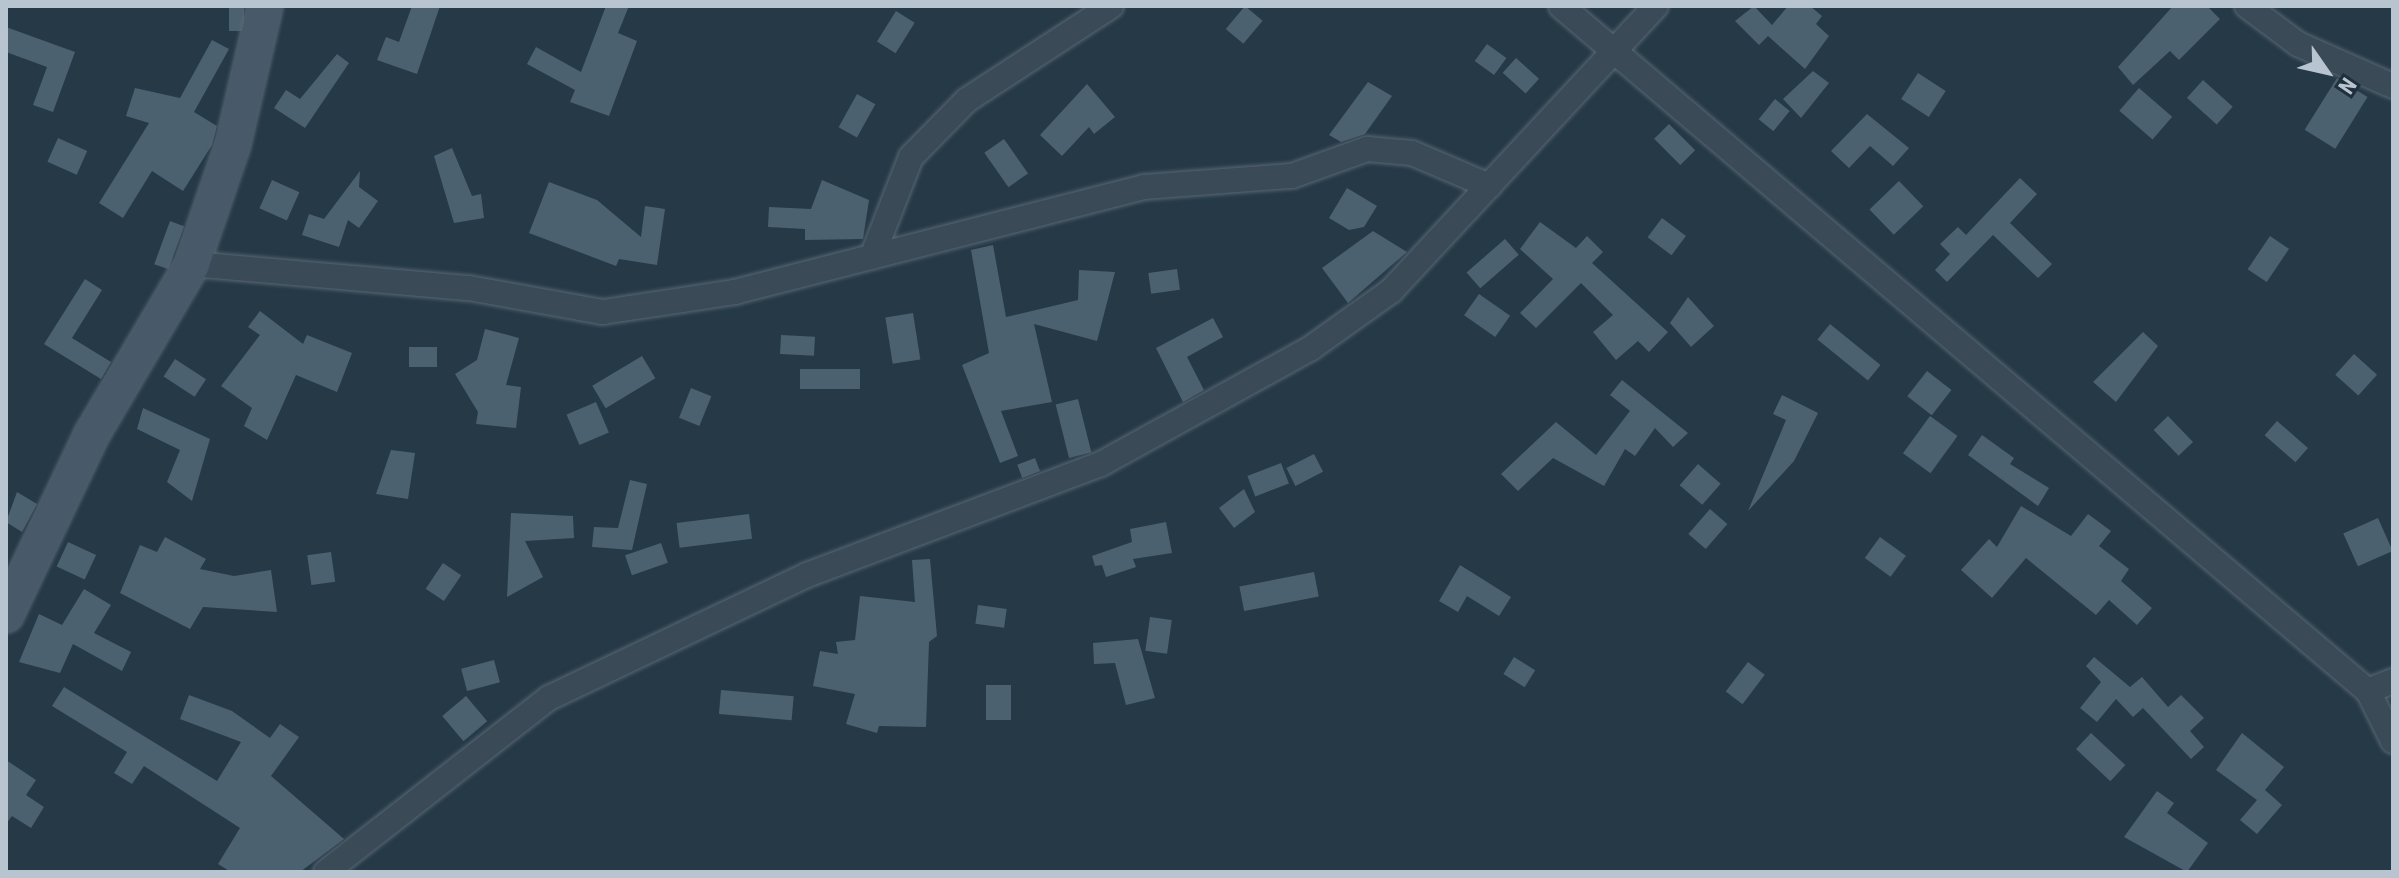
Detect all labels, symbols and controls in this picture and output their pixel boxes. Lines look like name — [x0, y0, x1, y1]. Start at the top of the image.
north arrow — [2287, 32, 2367, 112]
text: N — [2333, 73, 2361, 98]

